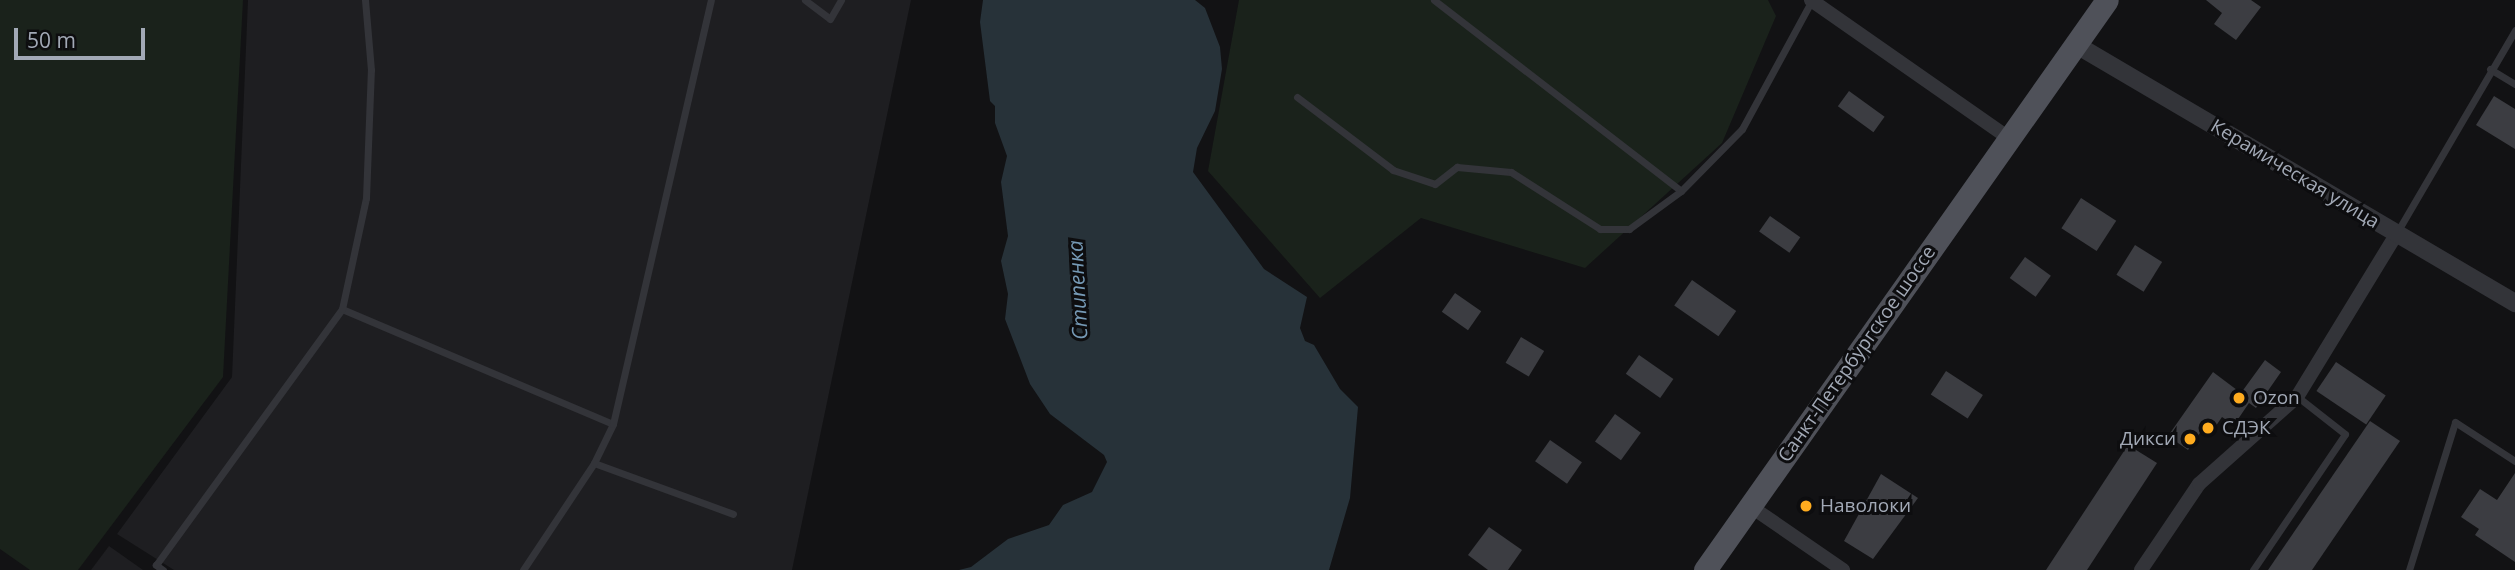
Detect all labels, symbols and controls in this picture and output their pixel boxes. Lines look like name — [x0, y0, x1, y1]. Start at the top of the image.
scale bar — [18, 14, 149, 58]
text: 50 m — [27, 26, 76, 54]
street label: Керамическая улица — [2207, 115, 2383, 233]
water label: Стипенка — [1062, 240, 1092, 340]
street label: Санкт-Петербургское шоссе — [1773, 241, 1941, 467]
place label: Ozon — [2253, 387, 2300, 409]
marker: Ozon — [2231, 390, 2247, 406]
place label: СДЭК — [2222, 417, 2271, 439]
marker: СДЭК — [2200, 420, 2216, 436]
place label: Дикси — [2120, 428, 2176, 450]
marker: Дикси — [2182, 431, 2198, 447]
place label: Наволоки — [1820, 495, 1911, 517]
marker: Наволоки — [1798, 498, 1814, 514]

